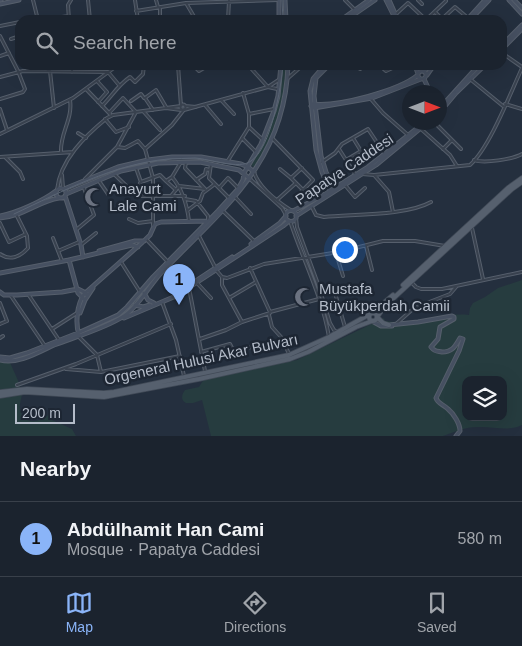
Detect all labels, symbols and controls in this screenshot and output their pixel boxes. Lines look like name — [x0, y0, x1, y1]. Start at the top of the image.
search box — [15, 15, 507, 70]
icon: search — [33, 29, 61, 57]
text: Search here — [73, 32, 177, 53]
north arrow — [402, 85, 447, 130]
street label: Papatya Caddesi — [292, 130, 396, 208]
place label: Anayurt Lale Cami — [109, 180, 177, 214]
mosque icon: Anayurt Lale Cami — [83, 186, 105, 208]
your location — [332, 237, 358, 263]
pin: 1 — [163, 264, 195, 305]
place label: Mustafa Büyükperdah Camii — [319, 280, 450, 314]
mosque icon: Mustafa Büyükperdah Camii — [293, 286, 315, 308]
street label: Orgeneral Hulusi Akar Bulvarı — [103, 330, 299, 388]
map controls — [462, 376, 507, 421]
button: layers — [462, 376, 507, 421]
scale bar — [15, 401, 75, 424]
text: 200 m — [22, 405, 61, 421]
text: Nearby — [20, 457, 91, 480]
text: Abdülhamit Han Cami — [67, 519, 264, 540]
text: 1 — [32, 530, 40, 547]
text: 580 m — [458, 530, 502, 547]
text: Mosque · Papatya Caddesi — [67, 541, 260, 558]
tab: Map — [65, 589, 93, 635]
tab: Directions — [224, 589, 286, 635]
tab: Saved — [417, 589, 457, 635]

